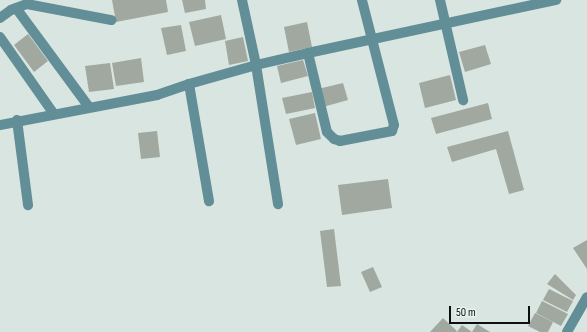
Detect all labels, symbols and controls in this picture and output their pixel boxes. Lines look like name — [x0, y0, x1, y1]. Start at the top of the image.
scale bar — [451, 298, 532, 324]
text: 50 m — [456, 305, 476, 320]

